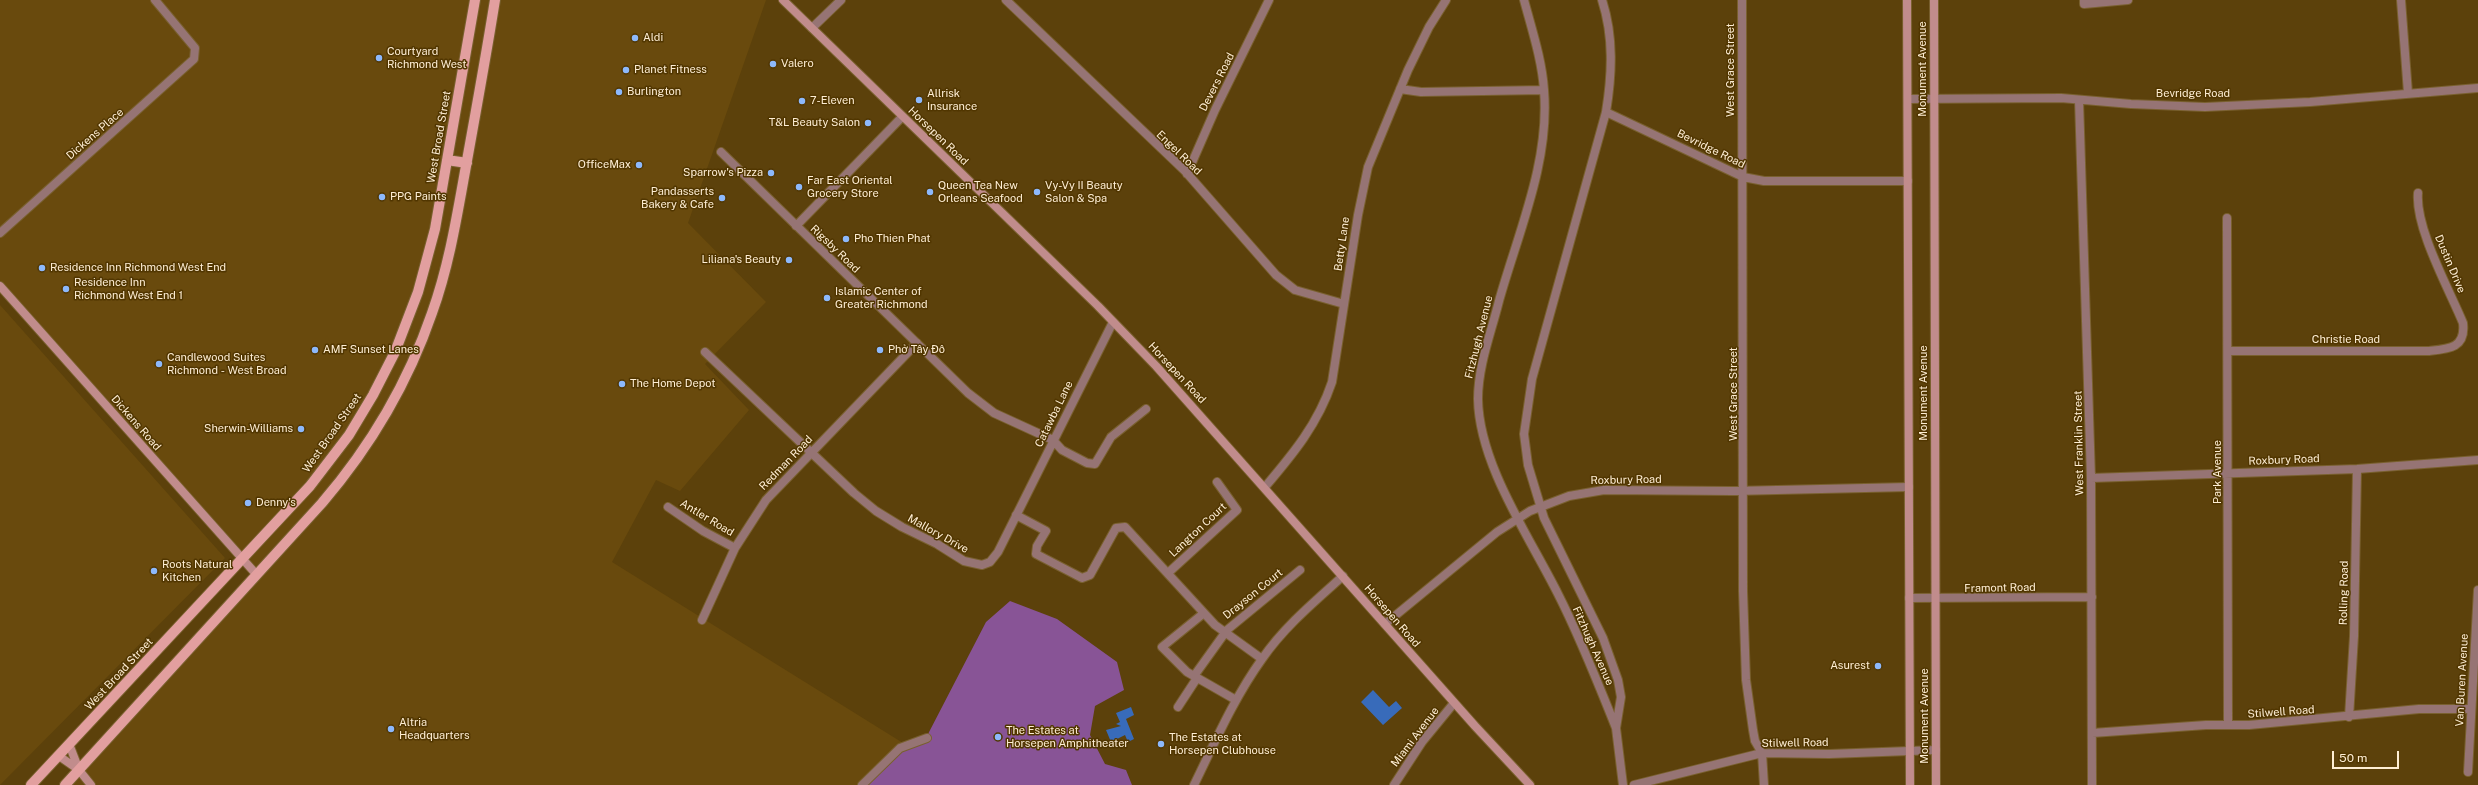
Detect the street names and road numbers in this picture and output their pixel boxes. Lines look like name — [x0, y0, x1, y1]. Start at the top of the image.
street label: Monument Avenue — [1916, 21, 1930, 117]
street label: West Grace Street — [1724, 23, 1738, 117]
street label: Devers Road — [1197, 51, 1237, 113]
street label: Bevridge Road — [2156, 87, 2230, 101]
street label: West Broad Street — [424, 90, 454, 184]
street label: Horsepen Road — [905, 104, 971, 168]
street label: Dickens Place — [64, 106, 126, 162]
street label: Bevridge Road — [1675, 127, 1747, 171]
street label: Engel Road — [1154, 128, 1204, 178]
street label: Betty Lane — [1332, 216, 1352, 272]
street label: Rigsby Road — [808, 222, 862, 276]
street label: Dustin Drive — [2432, 233, 2468, 295]
street label: Fitzhugh Avenue — [1462, 294, 1496, 380]
street label: Christie Road — [2312, 333, 2380, 347]
street label: Horsepen Road — [1145, 340, 1209, 406]
street label: Monument Avenue — [1917, 345, 1931, 441]
street label: West Grace Street — [1727, 347, 1741, 441]
street label: Catawba Lane — [1032, 379, 1076, 449]
street label: West Franklin Street — [2071, 390, 2087, 496]
street label: West Broad Street — [300, 391, 364, 475]
street label: Dickens Road — [108, 393, 164, 453]
street label: Redman Road — [757, 433, 815, 493]
street label: Park Avenue — [2211, 440, 2225, 504]
street label: Roxbury Road — [2248, 452, 2320, 468]
street label: Roxbury Road — [1590, 473, 1662, 487]
street label: Antler Road — [678, 497, 736, 539]
street label: Langton Court — [1167, 500, 1229, 560]
street label: Mallory Drive — [905, 512, 971, 556]
street label: Rolling Road — [2337, 561, 2351, 625]
street label: Drayson Court — [1221, 566, 1285, 622]
street label: Framont Road — [1964, 581, 2036, 595]
street label: Horsepen Road — [1361, 582, 1423, 650]
street label: Fitzhugh Avenue — [1570, 604, 1616, 688]
street label: Van Buren Avenue — [2453, 633, 2471, 727]
street label: West Broad Street — [82, 635, 156, 713]
street label: Monument Avenue — [1918, 668, 1932, 764]
street label: Stilwell Road — [2247, 703, 2315, 721]
street label: Miami Avenue — [1388, 705, 1442, 769]
street label: Stilwell Road — [1761, 736, 1829, 750]

